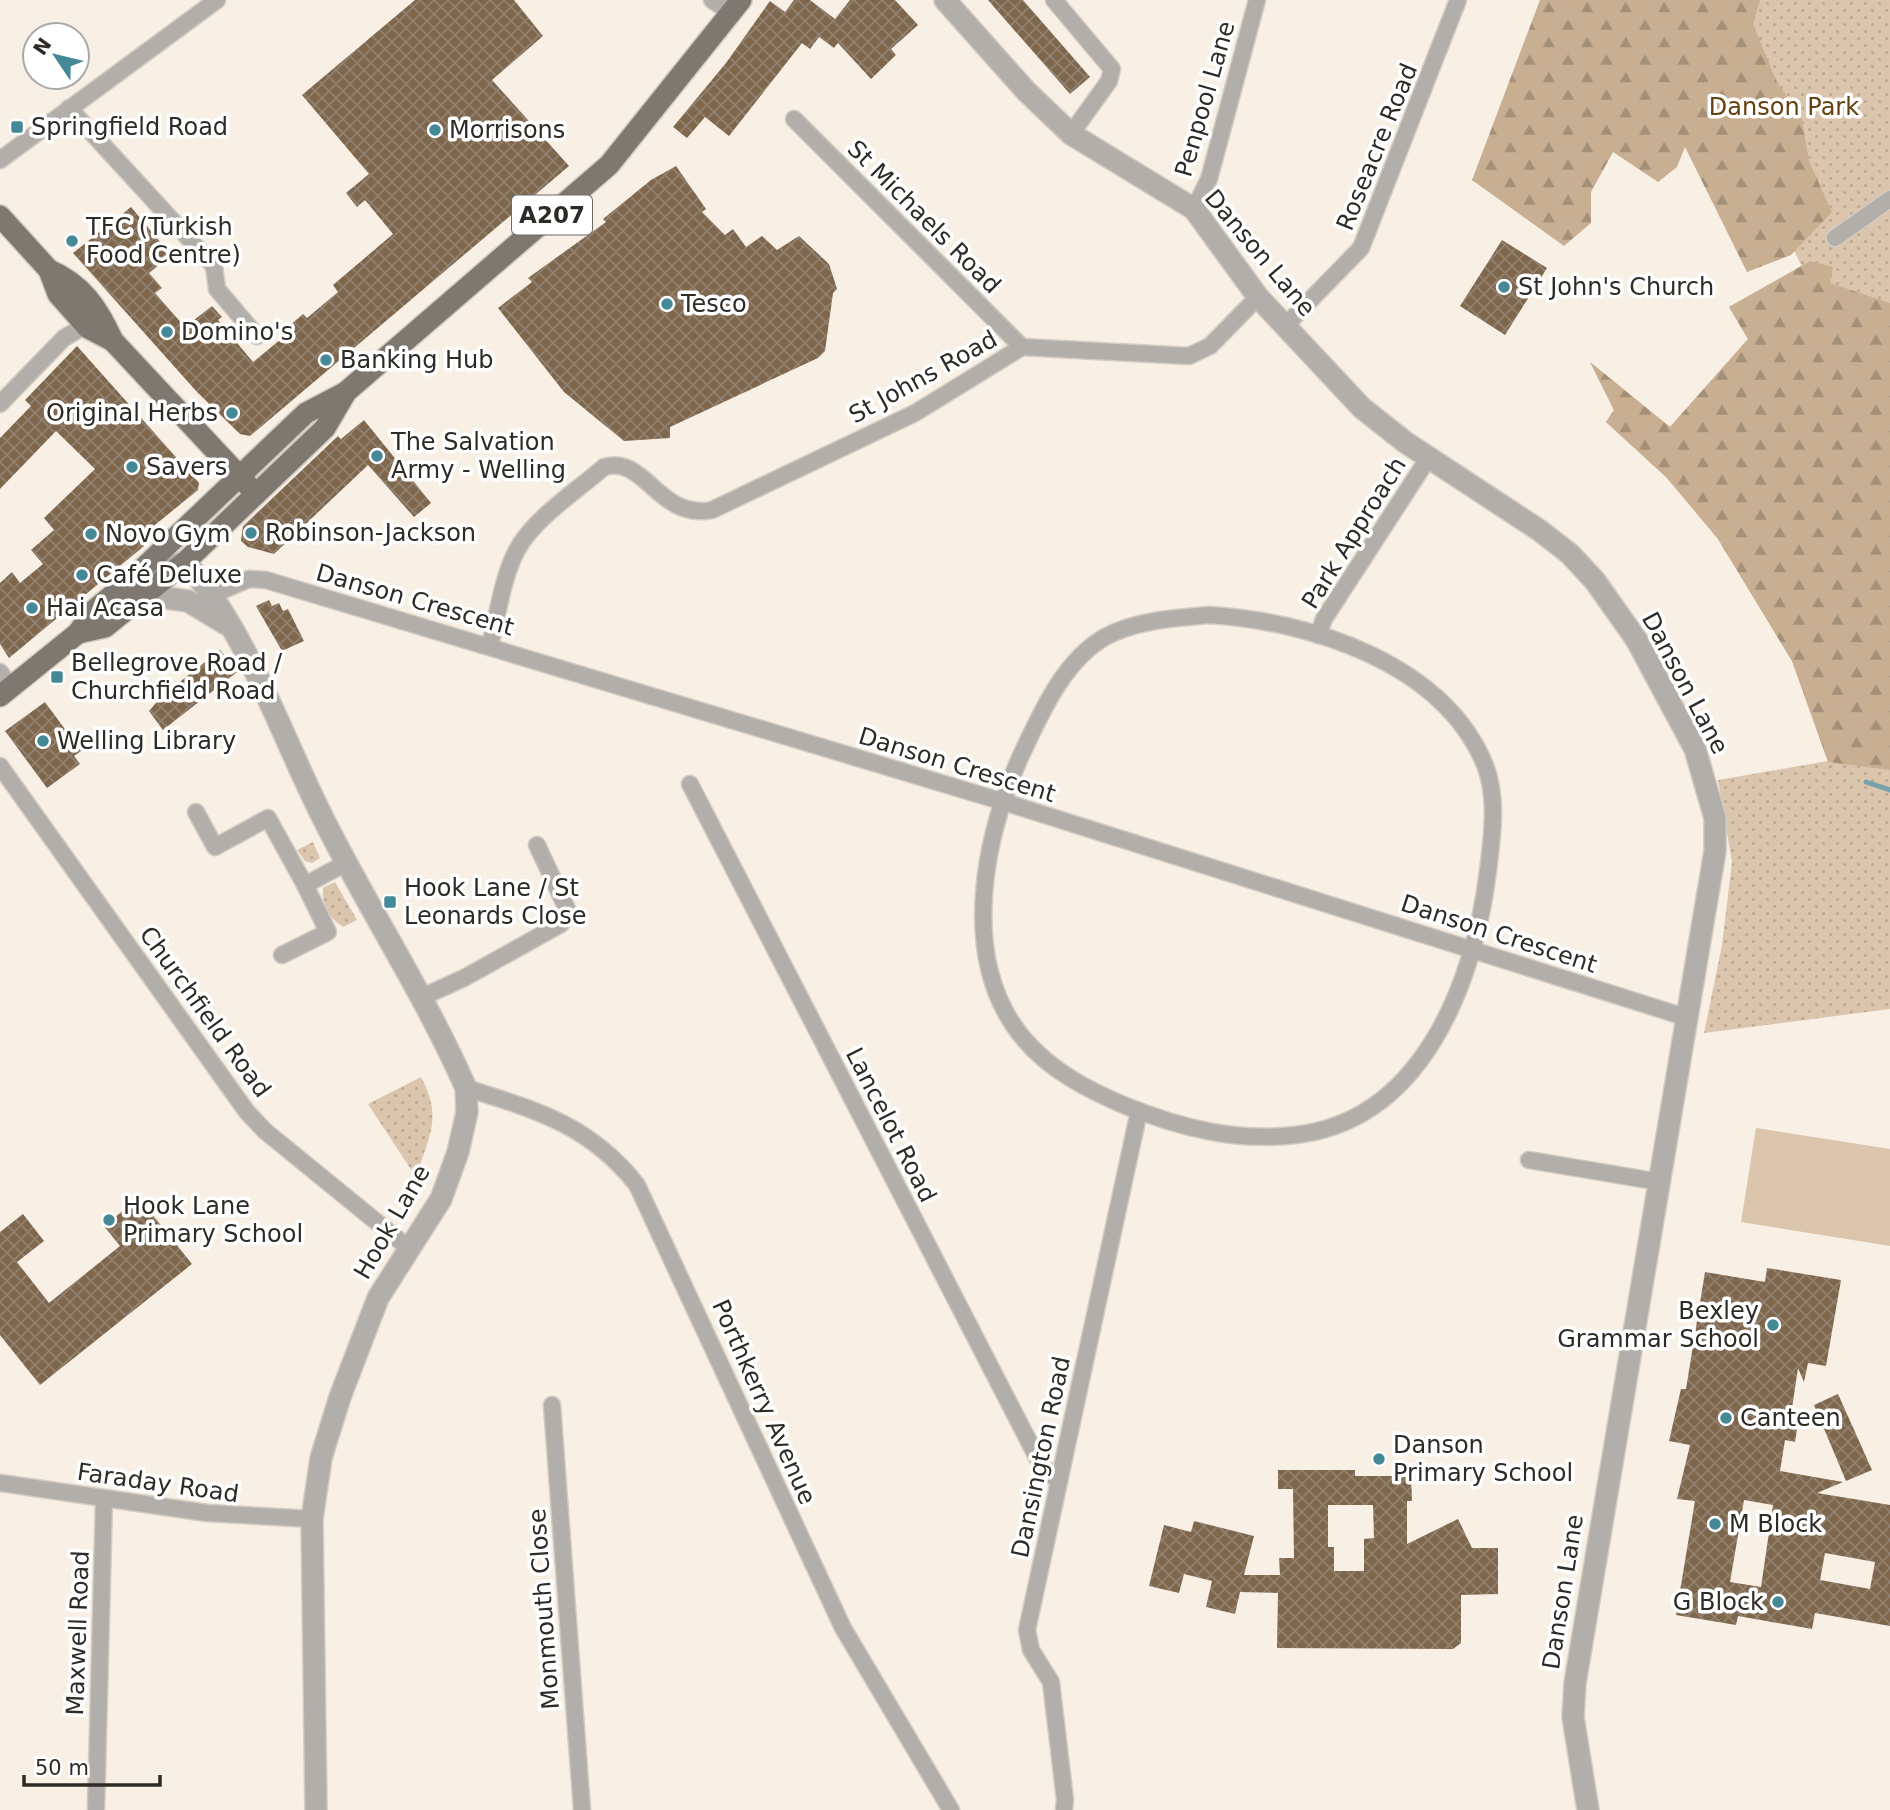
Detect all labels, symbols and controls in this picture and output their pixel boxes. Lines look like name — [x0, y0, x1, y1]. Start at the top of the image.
street label: Penpool Lane — [1169, 18, 1241, 180]
north arrow — [21, 21, 91, 91]
text: N — [29, 33, 56, 59]
street label: Roseacre Road — [1331, 60, 1423, 234]
park label: Danson Park — [1709, 93, 1859, 121]
place label: Springfield Road — [31, 113, 228, 141]
place label: Morrisons — [449, 116, 565, 144]
marker: Springfield Road — [9, 119, 25, 135]
marker: Morrisons — [427, 122, 443, 138]
street label: St Michaels Road — [842, 135, 1006, 299]
street label: Danson Lane — [1199, 184, 1321, 322]
road number: A207 — [512, 196, 592, 234]
place label: TFC (Turkish Food Centre) — [85, 213, 241, 269]
marker: TFC (Turkish Food Centre) — [64, 233, 80, 249]
place label: St John's Church — [1518, 273, 1714, 301]
marker: St John's Church — [1496, 279, 1512, 295]
place label: Tesco — [680, 290, 747, 318]
marker: Tesco — [659, 296, 675, 312]
place label: Domino's — [181, 318, 293, 346]
marker: Domino's — [159, 324, 175, 340]
street label: St Johns Road — [844, 325, 1002, 429]
place label: Banking Hub — [340, 346, 494, 374]
marker: Banking Hub — [318, 352, 334, 368]
place label: Original Herbs — [46, 399, 218, 427]
marker: Original Herbs — [224, 405, 240, 421]
place label: The Salvation Army - Welling — [390, 428, 566, 484]
marker: The Salvation Army - Welling — [369, 448, 385, 464]
street label: Park Approach — [1296, 452, 1412, 614]
place label: Savers — [146, 453, 227, 481]
marker: Savers — [124, 459, 140, 475]
place label: Robinson-Jackson — [265, 519, 476, 547]
place label: Novo Gym — [105, 520, 230, 548]
marker: Robinson-Jackson — [243, 525, 259, 541]
marker: Novo Gym — [83, 526, 99, 542]
street label: Danson Crescent — [313, 558, 517, 642]
place label: Café Deluxe — [96, 561, 242, 589]
marker: Café Deluxe — [74, 567, 90, 583]
place label: Hai Acasa — [46, 594, 164, 622]
marker: Hai Acasa — [24, 600, 40, 616]
street label: Danson Lane — [1636, 607, 1734, 759]
place label: Bellegrove Road / Churchfield Road — [71, 649, 283, 705]
marker: Bellegrove Road / Churchfield Road — [49, 669, 65, 685]
street label: Danson Crescent — [855, 722, 1059, 808]
place label: Welling Library — [57, 727, 236, 755]
marker: Welling Library — [35, 733, 51, 749]
place label: Hook Lane / St Leonards Close — [404, 874, 587, 930]
street label: Danson Crescent — [1397, 889, 1601, 979]
marker: Hook Lane / St Leonards Close — [382, 894, 398, 910]
street label: Churchfield Road — [134, 921, 276, 1103]
street label: Lancelot Road — [840, 1043, 942, 1207]
street label: Hook Lane — [348, 1160, 436, 1284]
place label: Hook Lane Primary School — [123, 1192, 303, 1248]
marker: Hook Lane Primary School — [101, 1212, 117, 1228]
street label: Porthkerry Avenue — [706, 1295, 822, 1509]
place label: Bexley Grammar School — [1557, 1297, 1759, 1353]
marker: Bexley Grammar School — [1765, 1317, 1781, 1333]
street label: Dansington Road — [1006, 1354, 1076, 1560]
place label: Canteen — [1740, 1404, 1841, 1432]
marker: Canteen — [1718, 1410, 1734, 1426]
place label: Danson Primary School — [1393, 1431, 1573, 1487]
marker: Danson Primary School — [1371, 1451, 1387, 1467]
street label: Faraday Road — [75, 1458, 241, 1508]
street label: Monmouth Close — [523, 1508, 565, 1710]
place label: M Block — [1729, 1510, 1822, 1538]
street label: Danson Lane — [1537, 1513, 1589, 1671]
marker: M Block — [1707, 1516, 1723, 1532]
street label: Maxwell Road — [61, 1550, 95, 1716]
place label: G Block — [1673, 1588, 1764, 1616]
marker: G Block — [1770, 1594, 1786, 1610]
scale bar — [24, 1744, 161, 1788]
text: 50 m — [35, 1756, 89, 1780]

